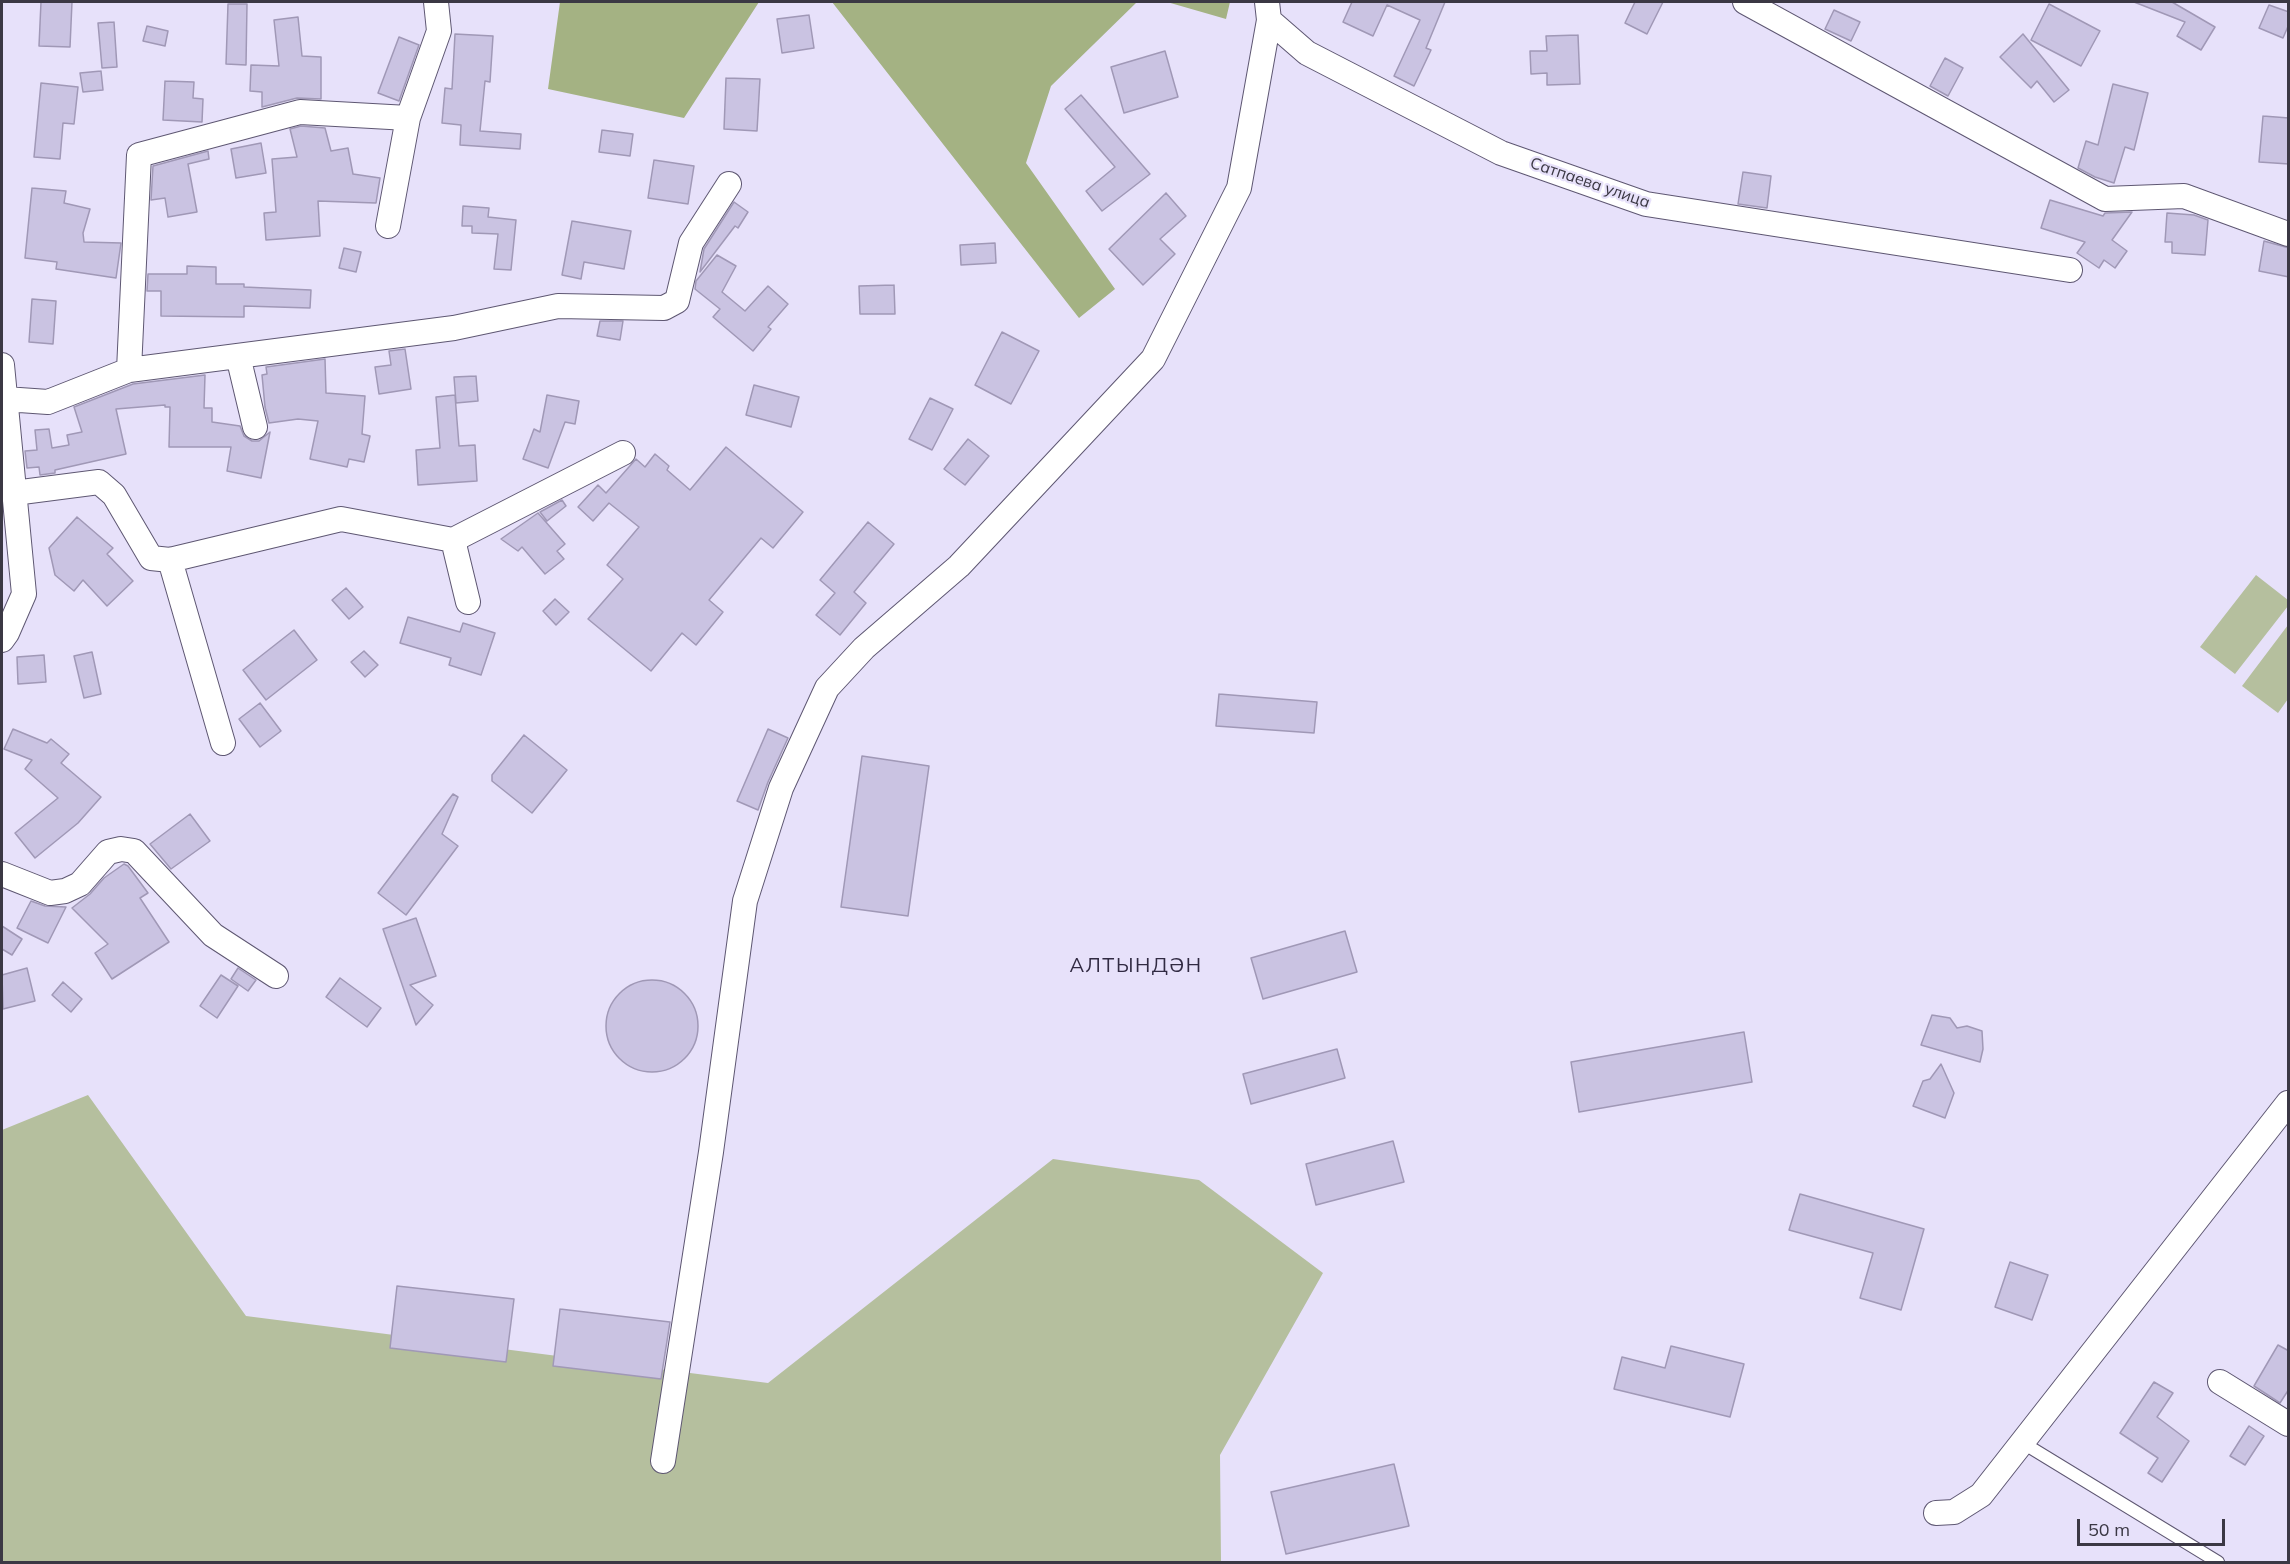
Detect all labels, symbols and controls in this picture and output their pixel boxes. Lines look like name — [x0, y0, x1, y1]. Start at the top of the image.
street label: Сатпаева улица — [1528, 154, 1652, 212]
district label: АЛТЫНДӘН — [1069, 954, 1203, 978]
scale bar — [2080, 1507, 2228, 1545]
text: 50 m — [2088, 1518, 2130, 1541]

